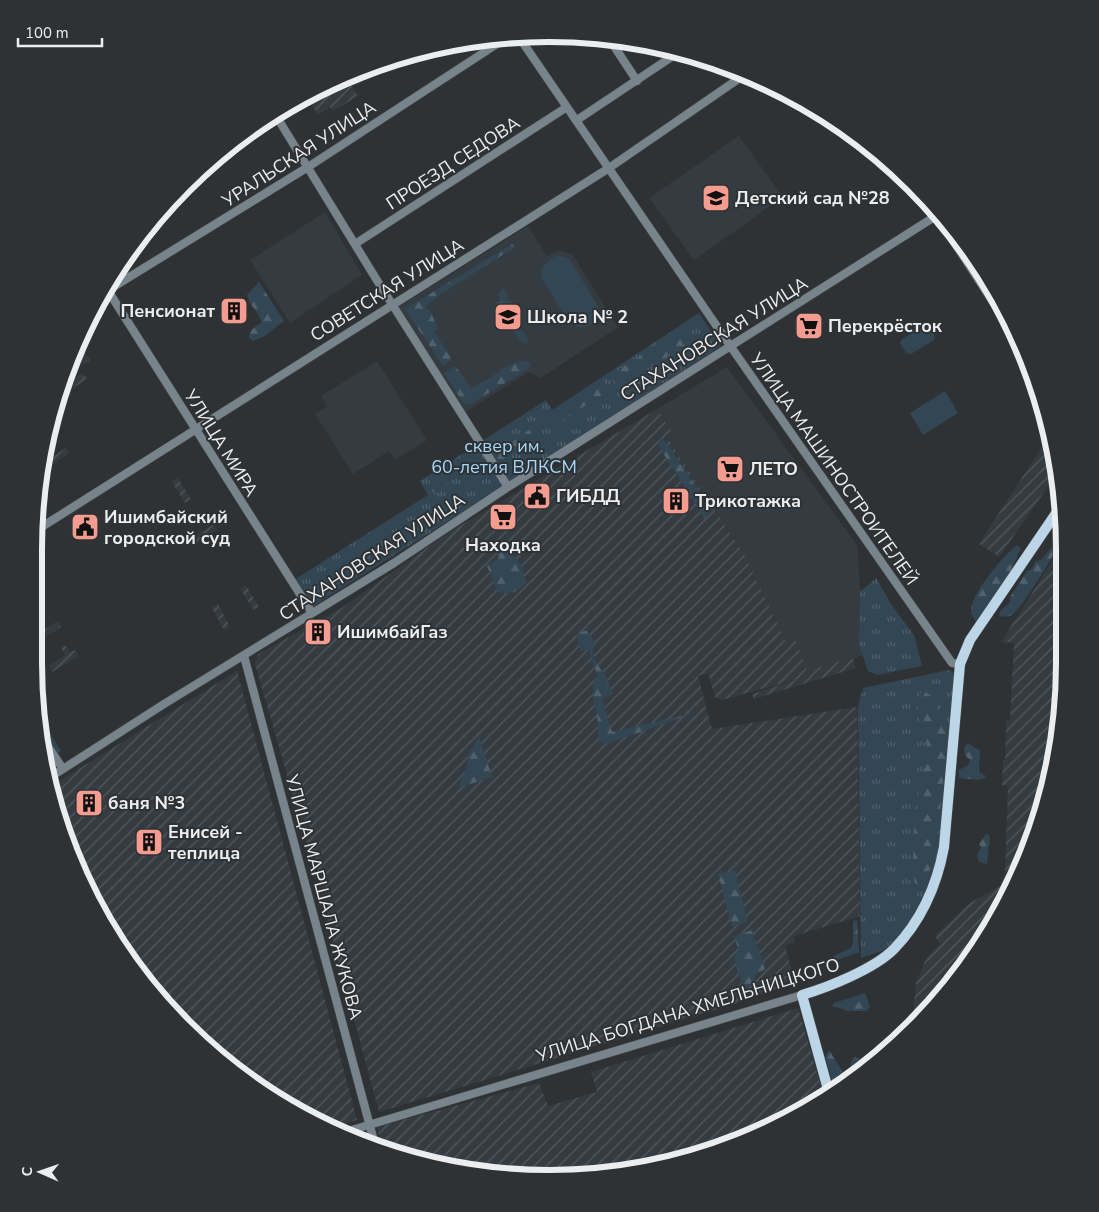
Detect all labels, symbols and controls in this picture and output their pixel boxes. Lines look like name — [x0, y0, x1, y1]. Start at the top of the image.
scale bar — [18, 15, 101, 47]
text: 100 m — [25, 23, 69, 43]
street label: УРАЛЬСКАЯ УЛИЦА — [217, 95, 380, 213]
street label: ПРОЕЗД СЕДОВА — [382, 111, 524, 215]
school or university icon: Детский сад №28 — [701, 183, 731, 213]
place label: Детский сад №28 — [735, 186, 890, 210]
street label: СОВЕТСКАЯ УЛИЦА — [306, 233, 468, 347]
street label: СТАХАНОВСКАЯ УЛИЦА — [616, 271, 812, 407]
building icon: Пенсионат — [219, 296, 249, 326]
place label: Пенсионат — [120, 299, 215, 323]
school or university icon: Школа № 2 — [493, 302, 523, 332]
place label: Школа № 2 — [527, 305, 628, 329]
supermarket icon: Перекрёсток — [794, 311, 824, 341]
place label: Перекрёсток — [828, 314, 943, 338]
street label: УЛИЦА МАШИНОСТРОИТЕЛЕЙ — [744, 347, 924, 590]
street label: УЛИЦА МИРА — [178, 384, 264, 501]
park label: сквер им. 60-летия ВЛКСМ — [431, 434, 577, 479]
supermarket icon: ЛЕТО — [715, 454, 745, 484]
place label: ЛЕТО — [749, 457, 798, 481]
public building icon: ГИБДД — [522, 481, 552, 511]
place label: ГИБДД — [556, 484, 620, 508]
building icon: Трикотажка — [661, 486, 691, 516]
street label: СТАХАНОВСКАЯ УЛИЦА — [274, 488, 470, 626]
place label: Трикотажка — [695, 489, 801, 513]
supermarket icon: Находка — [488, 502, 518, 532]
place label: Ишимбайский городской суд — [104, 505, 230, 550]
public building icon: Ишимбайский городской суд — [70, 512, 100, 542]
place label: Находка — [465, 533, 541, 557]
building icon: ИшимбайГаз — [303, 617, 333, 647]
place label: ИшимбайГаз — [337, 620, 448, 644]
street label: УЛИЦА МАРШАЛА ЖУКОВА — [279, 771, 368, 1022]
building icon: баня №3 — [74, 788, 104, 818]
place label: баня №3 — [108, 791, 185, 815]
place label: Енисей - теплица — [168, 820, 243, 865]
building icon: Енисей - теплица — [134, 827, 164, 857]
street label: УЛИЦА БОГДАНА ХМЕЛЬНИЦКОГО — [532, 952, 843, 1068]
north arrow — [15, 1147, 65, 1197]
text: С — [18, 1166, 37, 1177]

